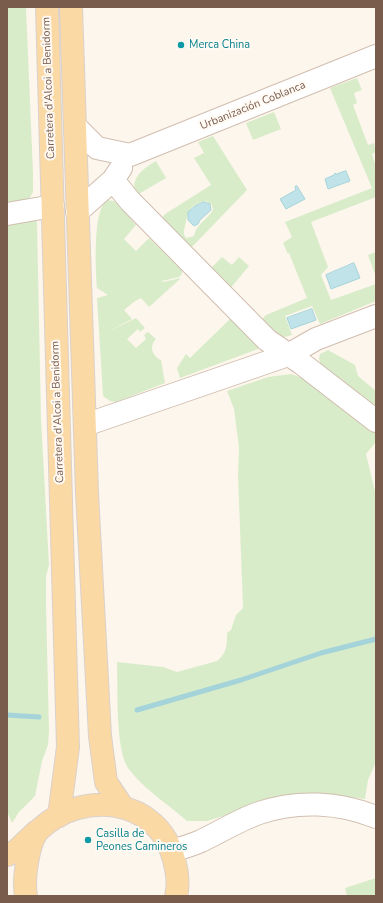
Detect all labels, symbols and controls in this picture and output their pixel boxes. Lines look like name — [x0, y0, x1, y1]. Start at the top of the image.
street label: Carretera d'Alcoi a Benidorm — [40, 17, 58, 159]
place label: Merca China — [189, 38, 250, 52]
marker: Merca China — [176, 40, 186, 50]
street label: Urbanización Coblanca — [198, 79, 308, 133]
street label: Carretera d'Alcoi a Benidorm — [49, 341, 67, 483]
place label: Casilla de Peones Camineros — [96, 827, 187, 853]
marker: Casilla de Peones Camineros — [83, 835, 93, 845]

